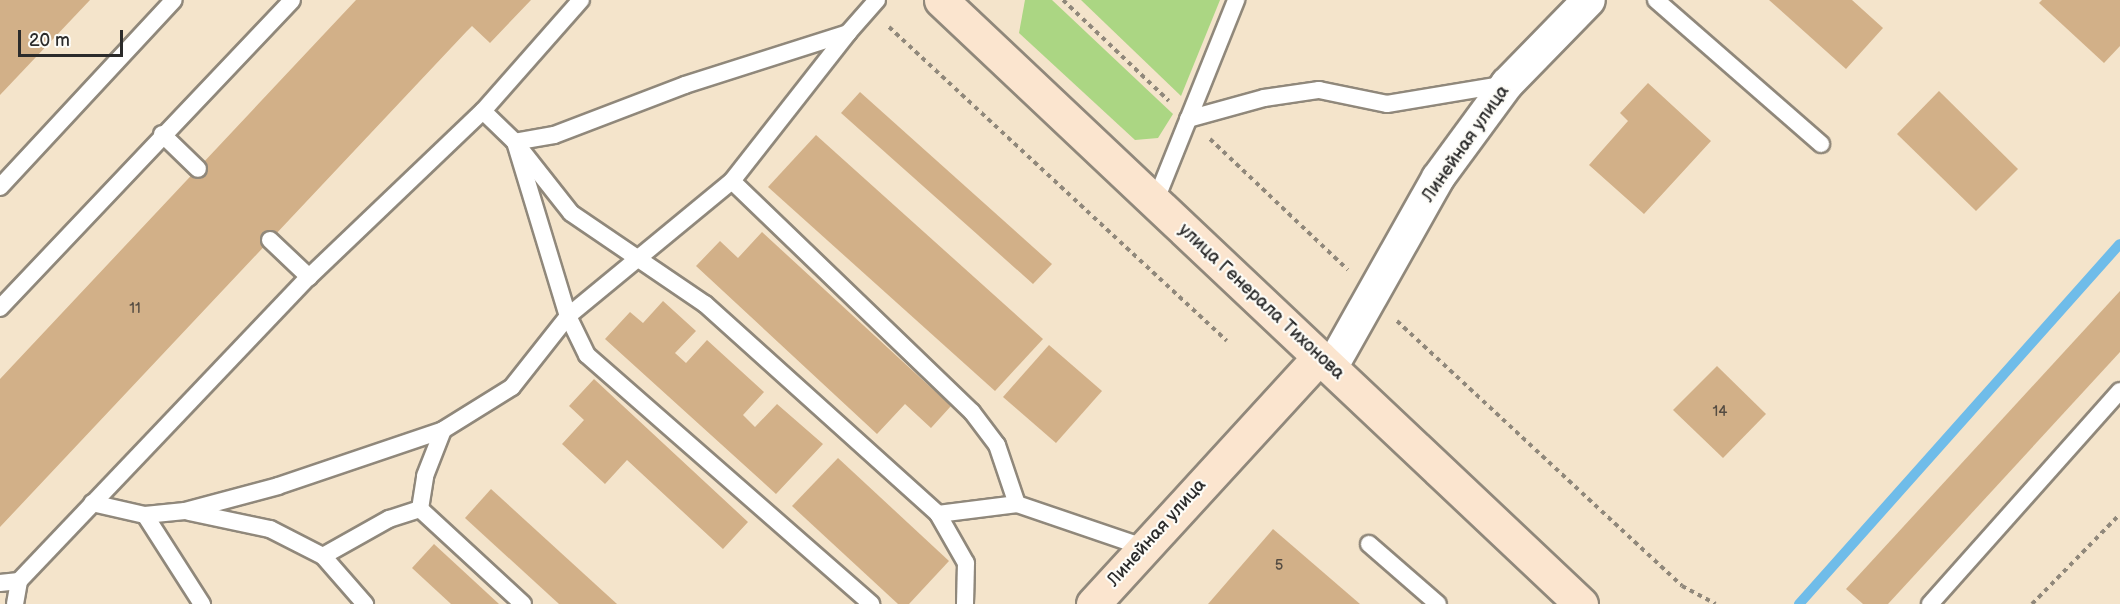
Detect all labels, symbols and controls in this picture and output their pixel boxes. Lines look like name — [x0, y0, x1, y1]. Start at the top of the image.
scale bar — [21, 18, 126, 56]
text: 20 m — [29, 30, 70, 51]
street label: Линейная улица — [1418, 82, 1514, 206]
street label: улица Генерала Тихонова — [1174, 219, 1348, 385]
house number: 11 — [129, 300, 141, 318]
house number: 14 — [1713, 403, 1727, 421]
street label: Линейная улица — [1103, 475, 1211, 591]
house number: 5 — [1275, 557, 1283, 575]

